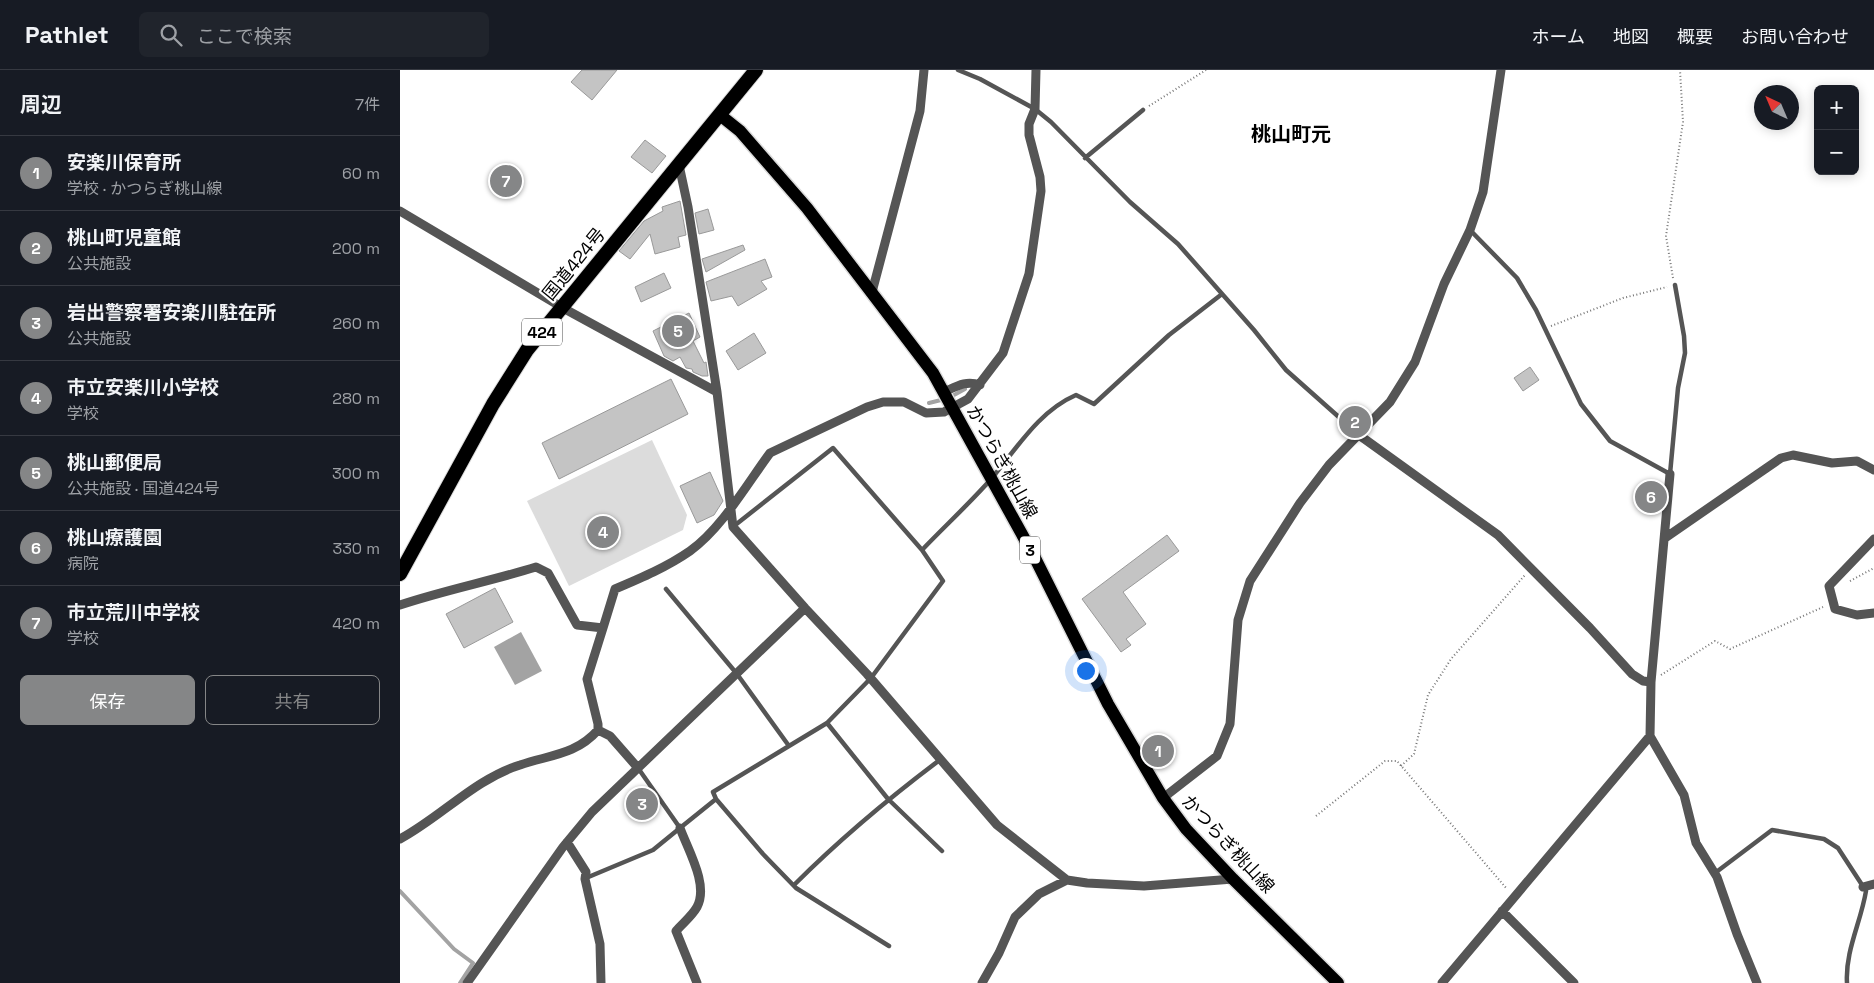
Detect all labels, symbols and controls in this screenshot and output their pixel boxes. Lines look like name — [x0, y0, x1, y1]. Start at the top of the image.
search box — [139, 12, 489, 57]
text: Pathlet — [25, 19, 109, 50]
icon: search — [157, 21, 185, 49]
text: ここで検索 — [197, 24, 292, 49]
text: ホーム — [1532, 25, 1585, 48]
text: 地図 — [1613, 25, 1649, 48]
text: 概要 — [1677, 25, 1713, 48]
text: お問い合わせ — [1741, 25, 1849, 48]
north arrow — [1754, 85, 1799, 130]
map controls — [1814, 85, 1859, 175]
button: + — [1814, 85, 1859, 130]
text: 周辺 — [20, 91, 62, 118]
text: 7件 — [355, 94, 380, 115]
district label: 桃山町元 — [1251, 121, 1331, 147]
button: − — [1814, 130, 1859, 175]
text: 安楽川保育所 — [67, 150, 181, 175]
pin: 7 — [490, 162, 522, 200]
text: 1 — [32, 163, 40, 184]
text: 60 m — [342, 163, 380, 184]
text: 学校 · かつらぎ桃山線 — [67, 178, 222, 199]
street label: 国道424号 — [537, 223, 610, 305]
text: 桃山町児童館 — [67, 225, 181, 250]
text: 2 — [31, 238, 41, 259]
text: 200 m — [332, 238, 380, 259]
text: 公共施設 — [67, 253, 131, 274]
text: 岩出警察署安楽川駐在所 — [67, 300, 276, 325]
pin: 5 — [662, 312, 694, 350]
text: 3 — [31, 313, 41, 334]
text: 260 m — [332, 313, 380, 334]
road number: 424 — [522, 318, 562, 346]
text: 公共施設 — [67, 328, 131, 349]
text: 市立安楽川小学校 — [67, 375, 219, 400]
text: 4 — [31, 388, 41, 409]
text: 280 m — [332, 388, 380, 409]
street label: かつらぎ桃山線 — [962, 401, 1043, 522]
text: 学校 — [67, 403, 99, 424]
pin: 2 — [1339, 403, 1371, 441]
text: 桃山郵便局 — [67, 450, 162, 475]
text: 5 — [31, 463, 41, 484]
text: 300 m — [332, 463, 380, 484]
text: 公共施設 · 国道424号 — [67, 478, 219, 499]
pin: 6 — [1635, 478, 1667, 516]
pin: 4 — [587, 513, 619, 551]
text: 桃山療護園 — [67, 525, 162, 550]
road number: 3 — [1020, 536, 1040, 564]
text: 6 — [31, 538, 41, 559]
text: 330 m — [333, 538, 380, 559]
text: 病院 — [67, 553, 99, 574]
text: 市立荒川中学校 — [67, 600, 200, 625]
text: 7 — [32, 613, 40, 634]
text: 420 m — [332, 613, 380, 634]
text: 学校 — [67, 628, 99, 649]
your location — [1073, 658, 1099, 684]
button: 保存 — [20, 675, 195, 725]
button: 共有 — [205, 675, 380, 725]
pin: 1 — [1142, 732, 1174, 770]
pin: 3 — [626, 785, 658, 823]
street label: かつらぎ桃山線 — [1177, 790, 1280, 898]

